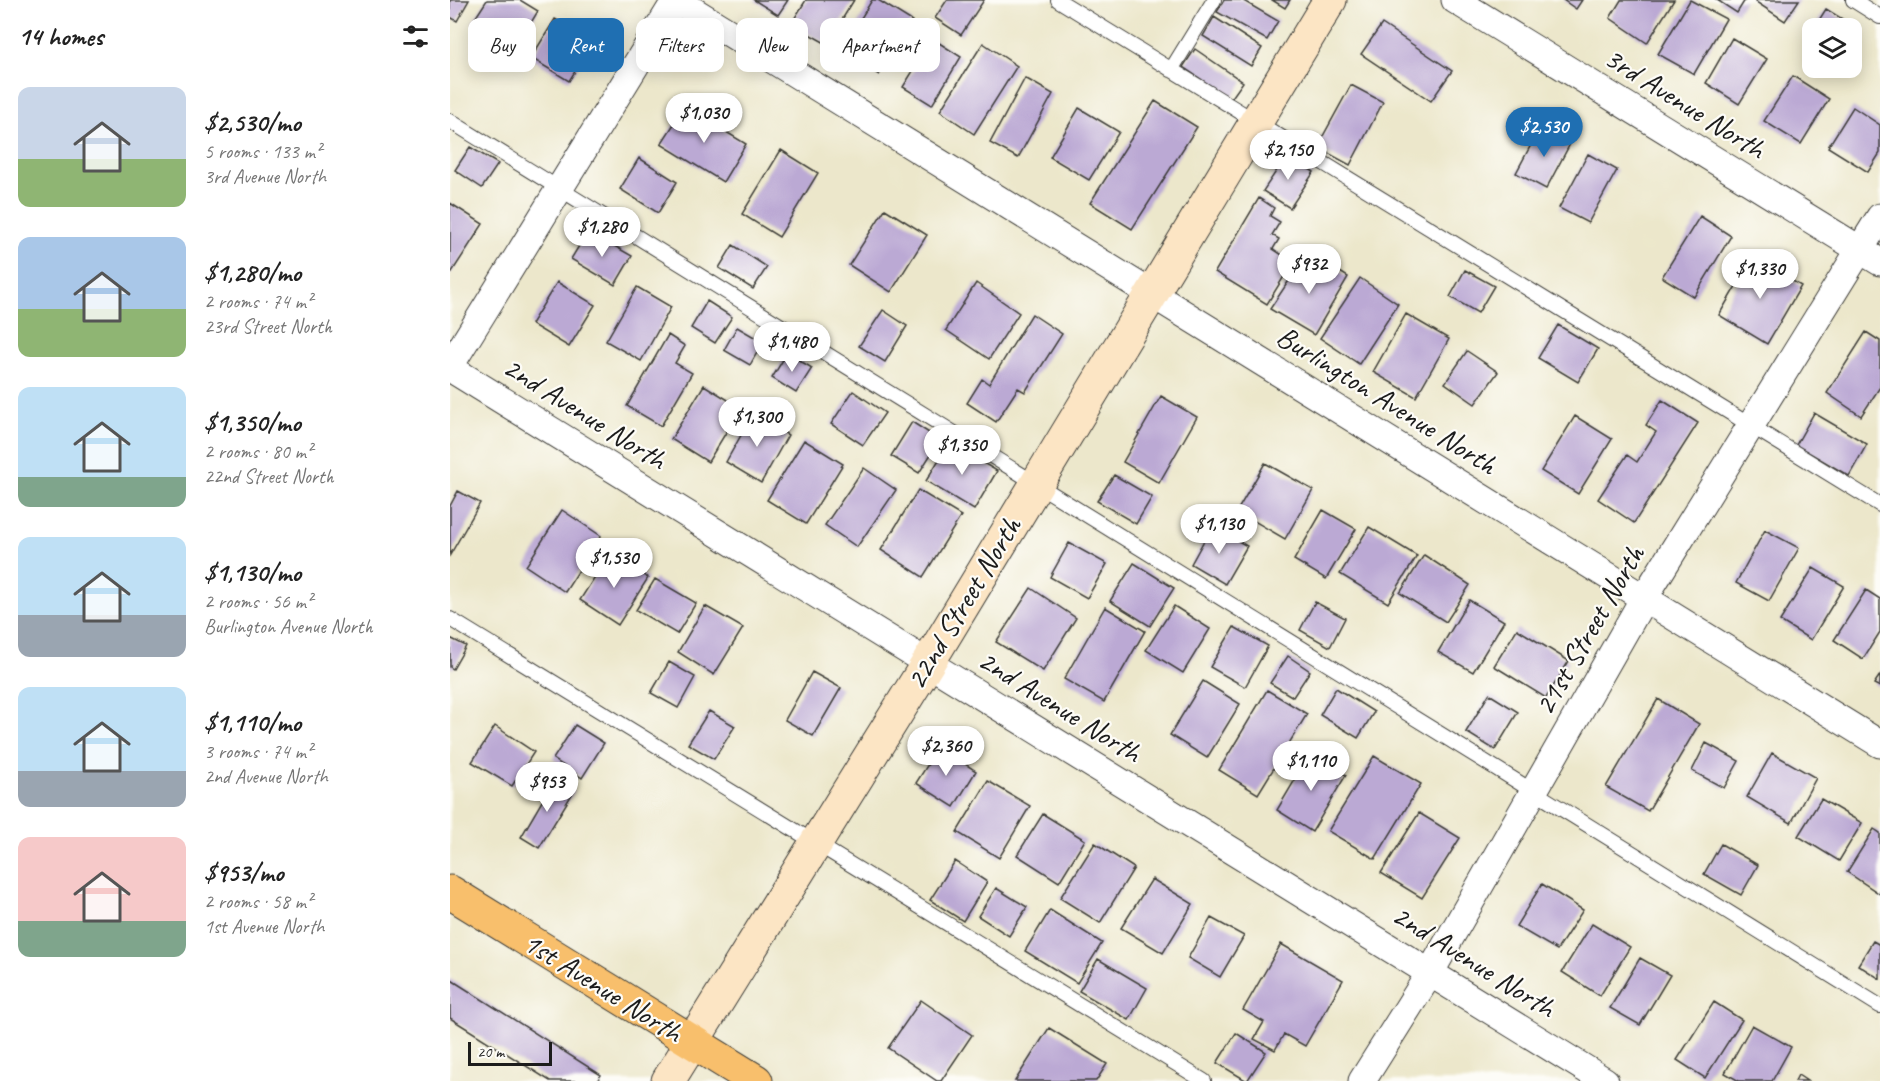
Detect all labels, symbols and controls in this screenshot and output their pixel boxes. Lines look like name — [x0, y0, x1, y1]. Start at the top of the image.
chip: Buy — [468, 18, 536, 72]
chip: Rent — [548, 18, 624, 72]
chip: Filters — [636, 18, 724, 72]
chip: New — [736, 18, 808, 72]
chip: Apartment — [820, 18, 940, 72]
map controls — [1802, 18, 1862, 78]
button: layers — [1802, 18, 1862, 78]
text: 14 homes — [18, 20, 103, 53]
icon: filters — [399, 20, 432, 53]
street label: 3rd Avenue North — [1597, 38, 1774, 169]
pin: $1,030 — [655, 93, 753, 144]
text: $1,030 — [680, 100, 728, 125]
text: $2,530/mo — [204, 106, 301, 139]
pin: $2,530 — [1495, 107, 1593, 158]
icon: home — [66, 111, 138, 183]
text: $2,530 — [1520, 114, 1568, 139]
pin: $2,150 — [1239, 130, 1337, 181]
text: $2,150 — [1264, 137, 1312, 162]
text: 5 rooms · 133 m² — [204, 139, 321, 164]
text: 3rd Avenue North — [204, 164, 326, 189]
pin: $1,280 — [553, 207, 651, 258]
text: $1,280 — [578, 214, 626, 239]
pin: $932 — [1273, 244, 1345, 295]
pin: $1,330 — [1711, 249, 1809, 300]
text: $932 — [1291, 251, 1327, 276]
text: $1,280/mo — [204, 256, 301, 289]
text: $1,330 — [1736, 256, 1784, 281]
icon: home — [66, 261, 138, 333]
text: 2 rooms · 74 m² — [204, 289, 312, 314]
text: 23rd Street North — [204, 314, 332, 339]
street label: Burlington Avenue North — [1270, 317, 1505, 484]
pin: $1,480 — [743, 322, 841, 373]
text: $1,480 — [768, 329, 816, 354]
street label: 2nd Avenue North — [496, 348, 676, 479]
pin: $1,300 — [708, 397, 806, 448]
text: $1,300 — [733, 404, 781, 429]
text: $1,350/mo — [204, 406, 301, 439]
icon: home — [66, 411, 138, 483]
pin: $1,350 — [913, 425, 1011, 476]
text: $1,350 — [938, 432, 986, 457]
text: 2 rooms · 80 m² — [204, 439, 312, 464]
text: 22nd Street North — [204, 464, 334, 489]
pin: $1,130 — [1170, 504, 1268, 555]
street label: 22nd Street North — [897, 509, 1030, 696]
text: $1,130 — [1195, 511, 1243, 536]
street label: 21st Street North — [1525, 537, 1653, 721]
pin: $1,530 — [565, 538, 663, 589]
text: $1,530 — [590, 545, 638, 570]
text: $1,130/mo — [204, 556, 301, 589]
icon: home — [66, 561, 138, 633]
text: 2 rooms · 56 m² — [204, 589, 312, 614]
text: Burlington Avenue North — [204, 614, 372, 639]
street label: 2nd Avenue North — [971, 641, 1151, 772]
text: $1,110/mo — [204, 706, 301, 739]
icon: home — [66, 711, 138, 783]
pin: $2,360 — [897, 726, 995, 777]
text: $2,360 — [921, 733, 971, 758]
text: 3 rooms · 74 m² — [204, 739, 312, 764]
pin: $1,110 — [1262, 741, 1360, 792]
text: $1,110 — [1287, 748, 1335, 773]
pin: $953 — [511, 762, 583, 813]
text: 2nd Avenue North — [204, 764, 328, 789]
text: $953 — [529, 769, 565, 794]
text: $953/mo — [204, 856, 283, 889]
icon: home — [66, 861, 138, 933]
text: 2 rooms · 58 m² — [204, 889, 312, 914]
street label: 2nd Avenue North — [1385, 896, 1565, 1027]
text: 1st Avenue North — [204, 914, 324, 939]
street label: 1st Avenue North — [516, 923, 691, 1052]
scale bar — [468, 1039, 552, 1066]
text: 20 m — [477, 1042, 504, 1062]

